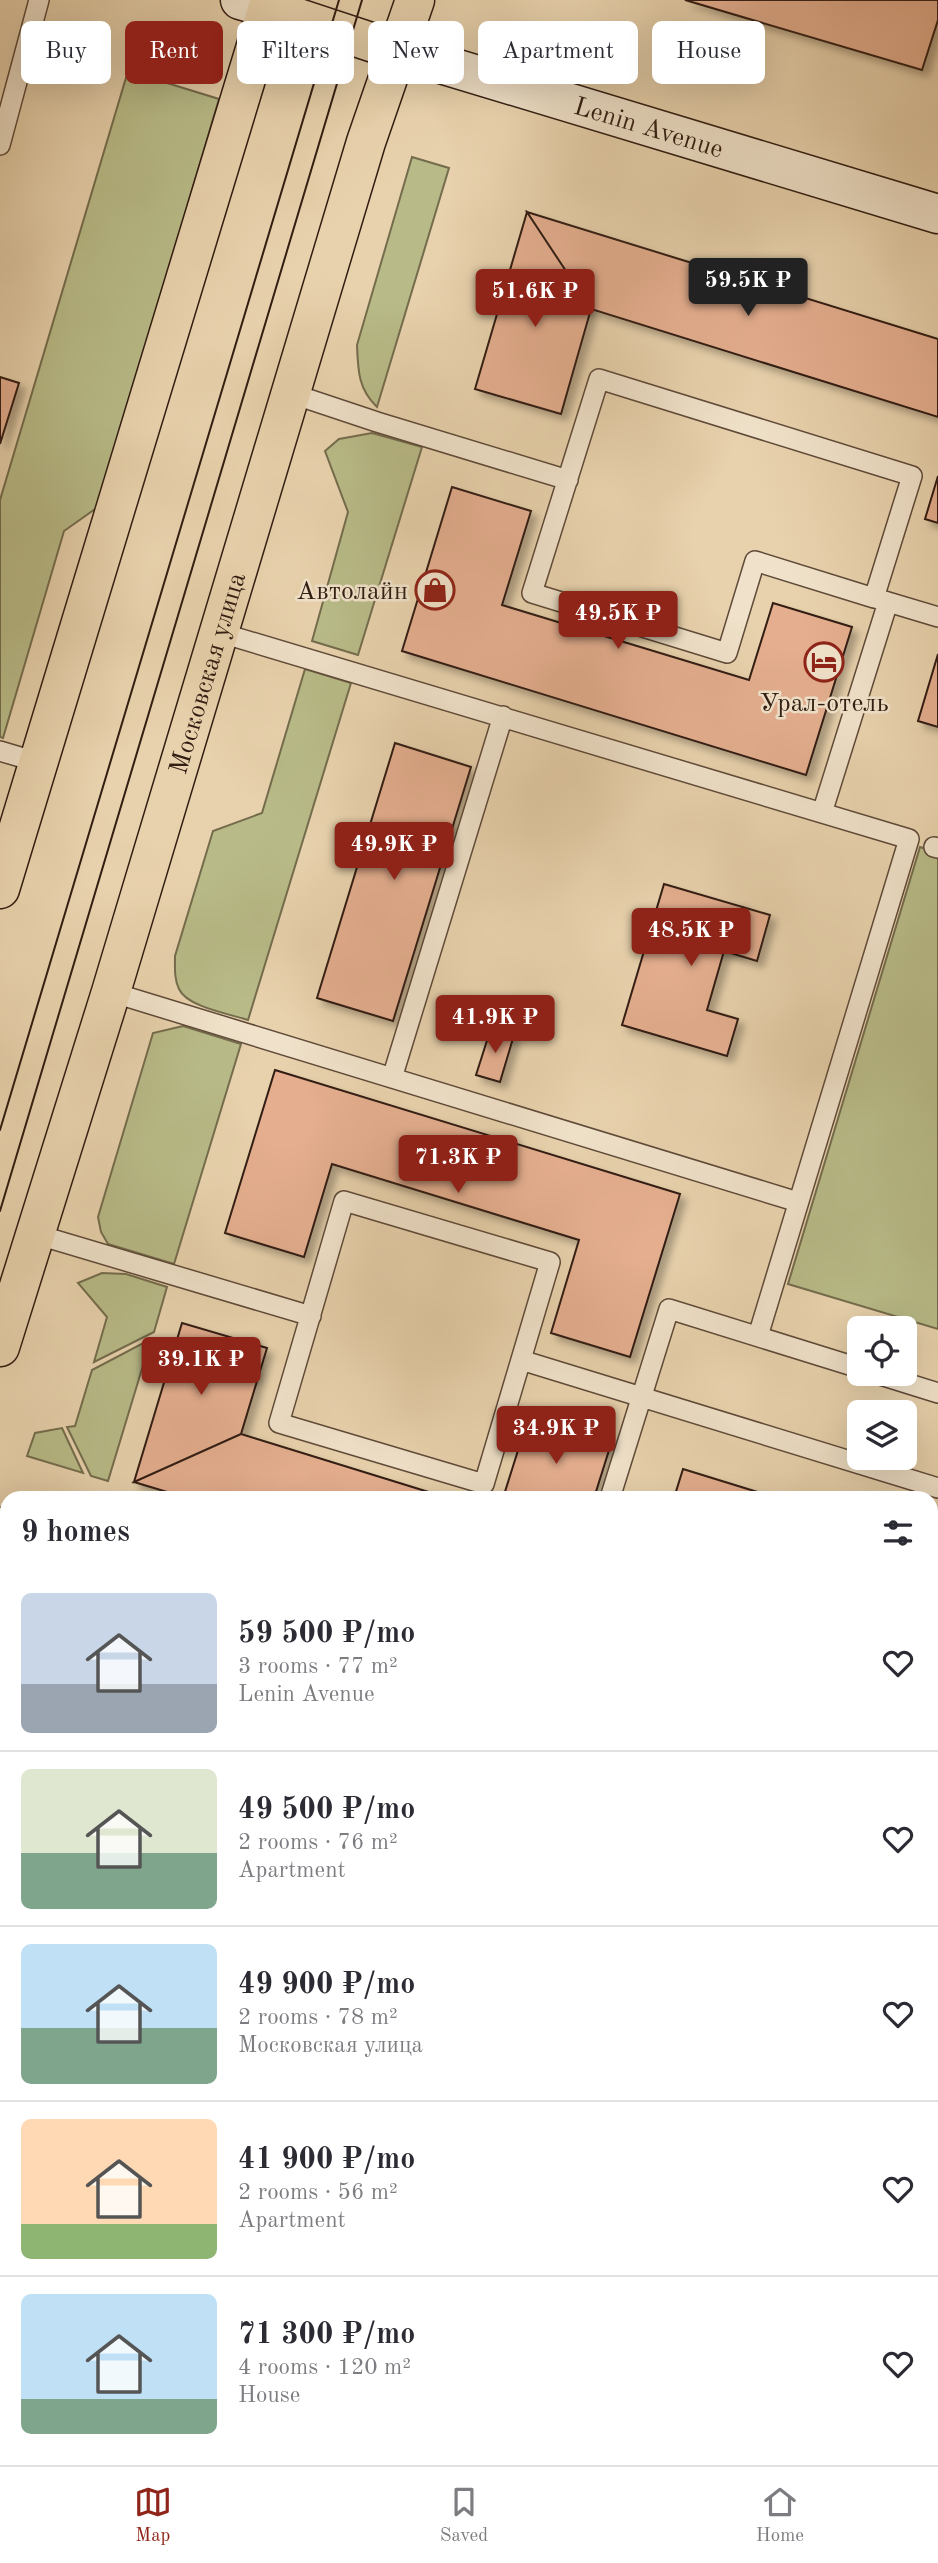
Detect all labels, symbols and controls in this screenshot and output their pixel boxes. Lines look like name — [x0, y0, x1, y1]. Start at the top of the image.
chip: Buy — [21, 21, 111, 84]
chip: Rent — [125, 21, 223, 84]
chip: Filters — [237, 21, 354, 84]
chip: New — [368, 21, 464, 84]
chip: Apartment — [478, 21, 638, 84]
chip: House — [652, 21, 765, 84]
street label: Lenin Avenue — [571, 94, 726, 163]
pin: 59.5K ₽ — [683, 258, 813, 318]
text: 59.5K ₽ — [705, 269, 791, 292]
pin: 51.6K ₽ — [470, 270, 600, 329]
text: 51.6K ₽ — [492, 280, 578, 303]
shop icon: Автолайн — [414, 569, 456, 611]
street label: Московская улица — [166, 570, 251, 777]
place label: Автолайн — [296, 579, 408, 605]
pin: 49.5K ₽ — [553, 592, 683, 651]
text: 49.5K ₽ — [575, 602, 661, 625]
hotel icon: Урал-отель — [803, 641, 845, 683]
place label: Урал-отель — [759, 691, 889, 717]
pin: 49.9K ₽ — [329, 822, 459, 882]
text: 49.9K ₽ — [351, 833, 437, 856]
pin: 48.5K ₽ — [626, 908, 756, 968]
text: 48.5K ₽ — [648, 919, 734, 942]
pin: 41.9K ₽ — [430, 996, 560, 1055]
text: 41.9K ₽ — [452, 1006, 538, 1029]
pin: 71.3K ₽ — [393, 1136, 523, 1195]
text: 71.3K ₽ — [415, 1146, 501, 1169]
map controls — [847, 1316, 917, 1470]
button: locate — [847, 1316, 917, 1386]
pin: 39.1K ₽ — [136, 1338, 266, 1397]
text: 39.1K ₽ — [158, 1348, 244, 1371]
button: layers — [847, 1400, 917, 1470]
pin: 34.9K ₽ — [491, 1406, 621, 1466]
text: 34.9K ₽ — [513, 1417, 599, 1440]
icon: filters — [879, 1514, 917, 1552]
text: 9 homes — [21, 1518, 130, 1548]
text: 59 500 ₽/mo — [238, 1619, 415, 1649]
icon: home — [77, 1621, 161, 1705]
icon: heart — [879, 1644, 917, 1682]
text: 3 rooms · 77 m² — [238, 1655, 398, 1678]
text: Lenin Avenue — [238, 1683, 375, 1706]
text: 49 500 ₽/mo — [238, 1795, 415, 1825]
icon: home — [77, 1797, 161, 1881]
icon: heart — [879, 1820, 917, 1858]
text: 2 rooms · 76 m² — [238, 1831, 398, 1854]
text: Apartment — [238, 1859, 346, 1882]
text: 49 900 ₽/mo — [238, 1970, 415, 2000]
icon: home — [77, 1972, 161, 2056]
icon: heart — [879, 1995, 917, 2033]
text: 2 rooms · 78 m² — [238, 2006, 398, 2029]
text: Московская улица — [238, 2034, 423, 2057]
text: 41 900 ₽/mo — [238, 2145, 415, 2175]
icon: home — [77, 2147, 161, 2231]
icon: heart — [879, 2170, 917, 2208]
text: 2 rooms · 56 m² — [238, 2181, 398, 2204]
text: Apartment — [238, 2209, 346, 2232]
text: 71 300 ₽/mo — [238, 2320, 415, 2350]
icon: home — [77, 2322, 161, 2406]
icon: heart — [879, 2345, 917, 2383]
text: 4 rooms · 120 m² — [238, 2356, 411, 2379]
text: House — [238, 2384, 300, 2407]
tab: Map — [134, 2483, 172, 2548]
tab: Saved — [440, 2483, 488, 2548]
tab: Home — [756, 2483, 804, 2548]

